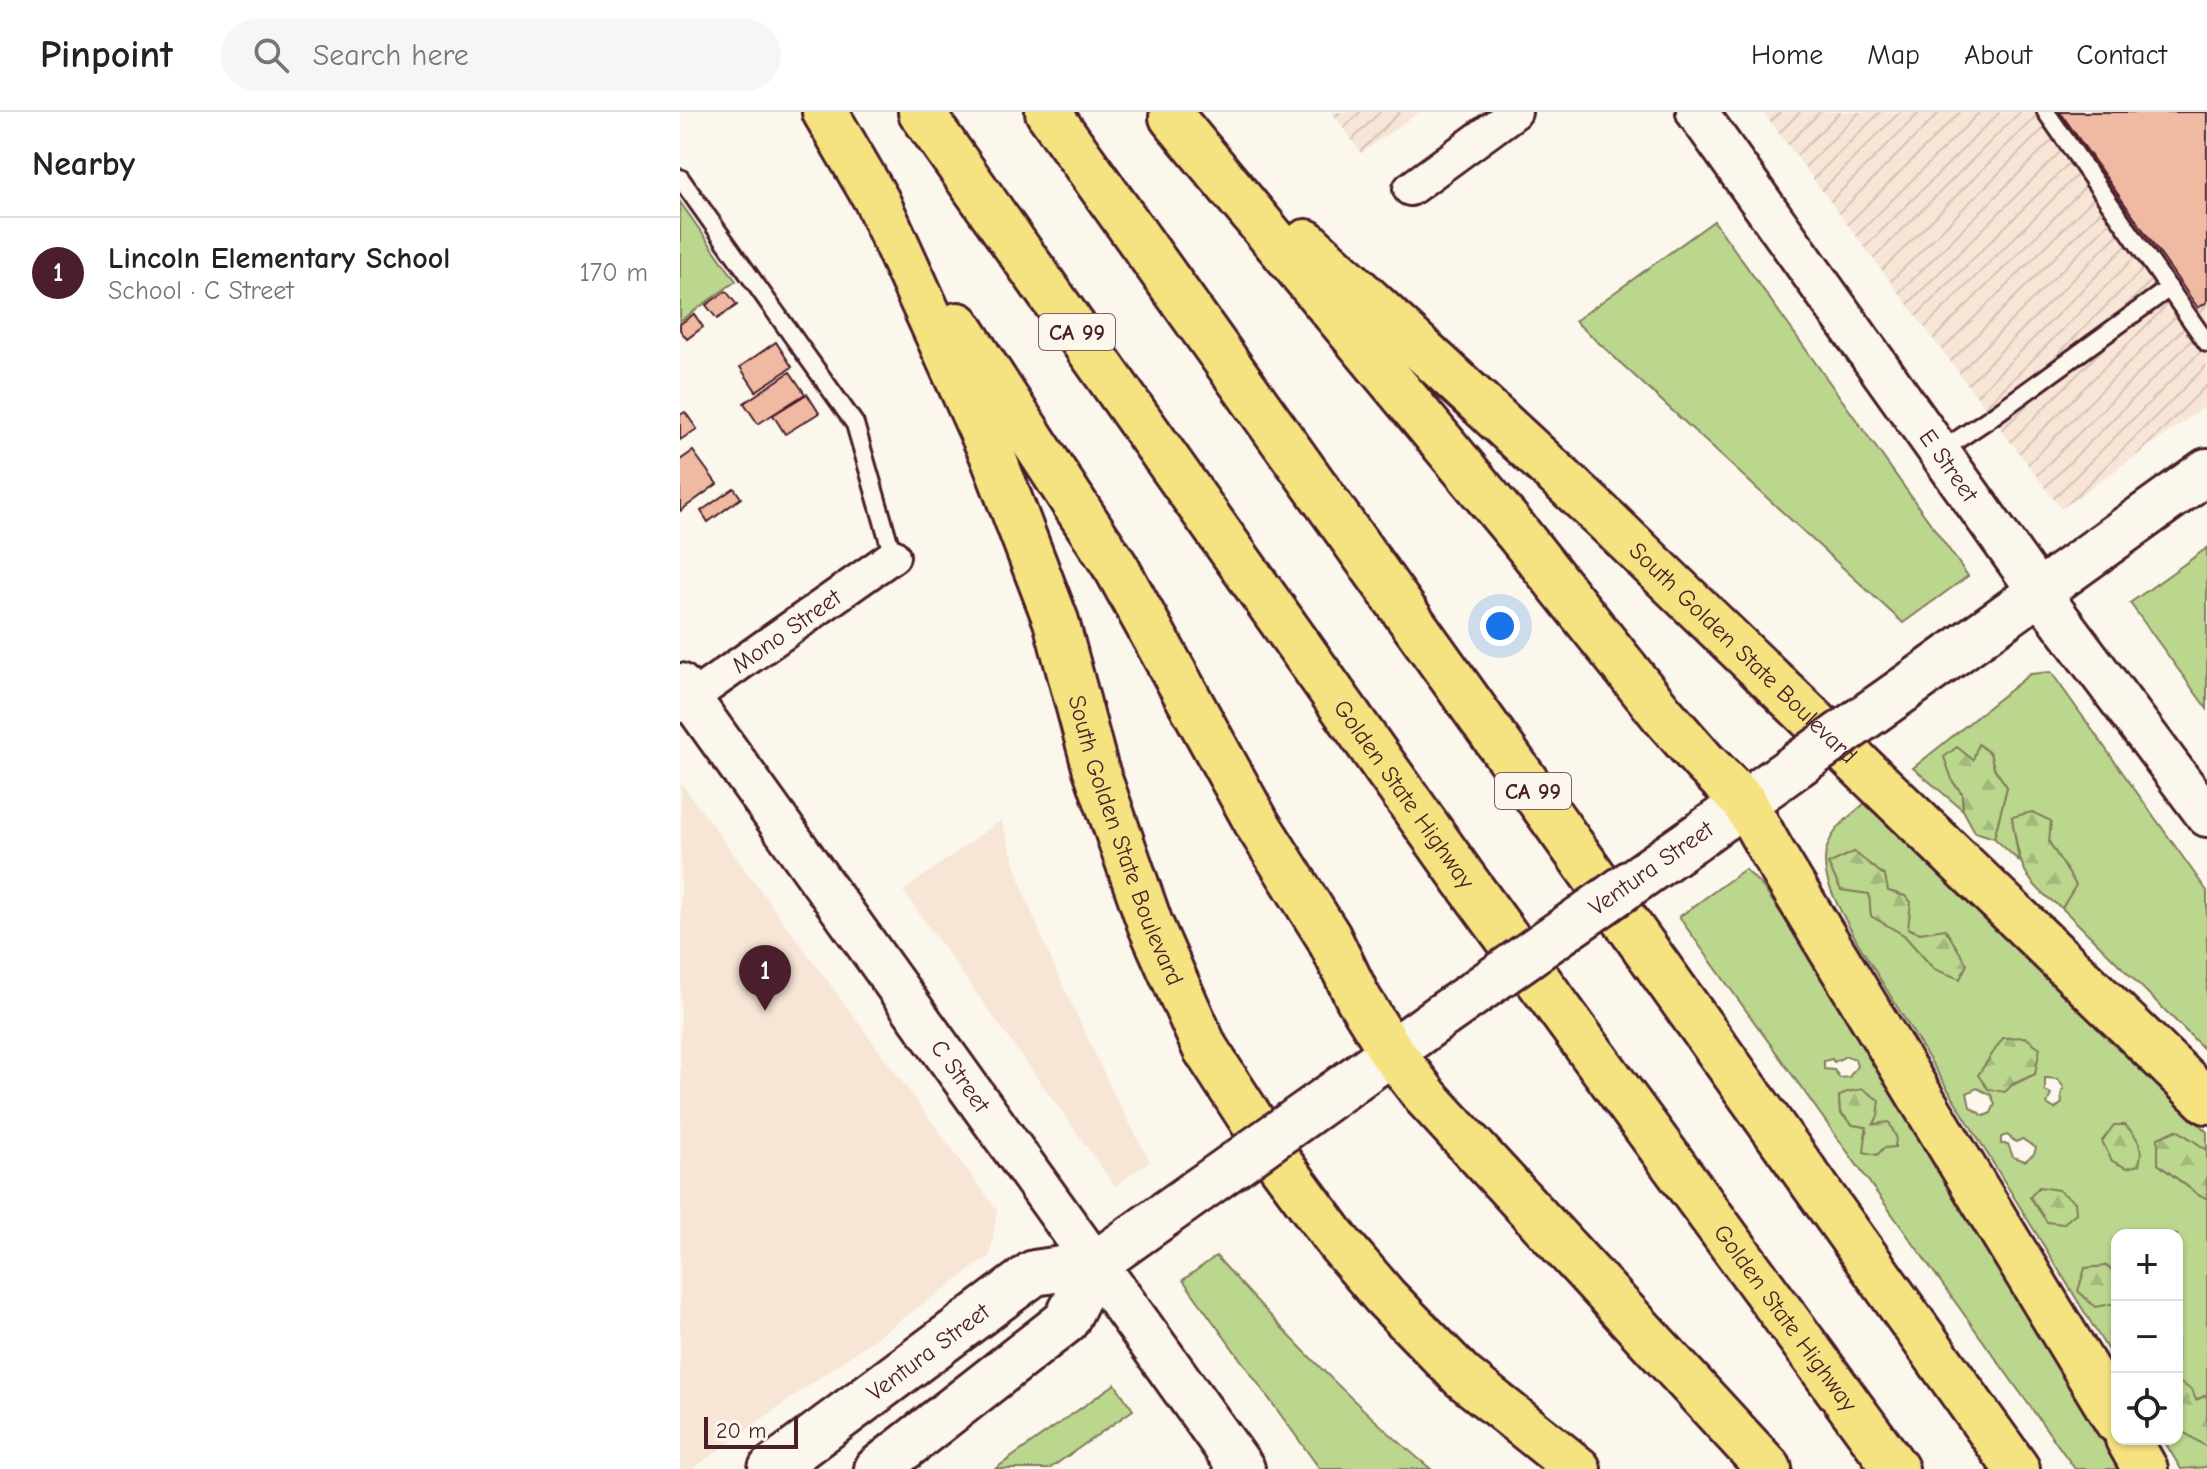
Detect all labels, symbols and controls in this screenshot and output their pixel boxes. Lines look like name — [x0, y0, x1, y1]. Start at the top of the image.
search box — [221, 19, 781, 91]
text: Pinpoint — [40, 33, 173, 77]
icon: search — [249, 33, 293, 77]
text: Search here — [313, 38, 469, 73]
text: Home — [1751, 39, 1823, 71]
text: Map — [1867, 39, 1920, 71]
text: About — [1964, 39, 2032, 71]
text: Contact — [2076, 39, 2167, 71]
text: Nearby — [32, 144, 135, 184]
text: Lincoln Elementary School — [108, 241, 450, 276]
text: 1 — [53, 258, 63, 288]
text: 170 m — [579, 258, 648, 288]
text: School · C Street — [108, 276, 294, 306]
road number: CA 99 — [1039, 314, 1115, 350]
street label: E Street — [1913, 424, 1985, 508]
street label: South Golden State Boulevard — [1624, 536, 1863, 769]
street label: Mono Street — [726, 582, 847, 679]
your location — [1480, 606, 1520, 646]
street label: South Golden State Boulevard — [1062, 692, 1189, 990]
street label: Golden State Highway — [1328, 694, 1481, 894]
road number: CA 99 — [1495, 773, 1571, 809]
street label: Ventura Street — [1583, 814, 1720, 921]
pin: 1 — [739, 945, 791, 1011]
street label: C Street — [925, 1034, 997, 1119]
street label: Golden State Highway — [1708, 1219, 1863, 1417]
map controls — [2111, 1229, 2183, 1445]
button: + — [2111, 1229, 2183, 1301]
street label: Ventura Street — [861, 1296, 996, 1407]
button: − — [2111, 1301, 2183, 1373]
button: locate — [2111, 1373, 2183, 1445]
scale bar — [704, 1413, 798, 1449]
text: 20 m — [716, 1418, 766, 1444]

